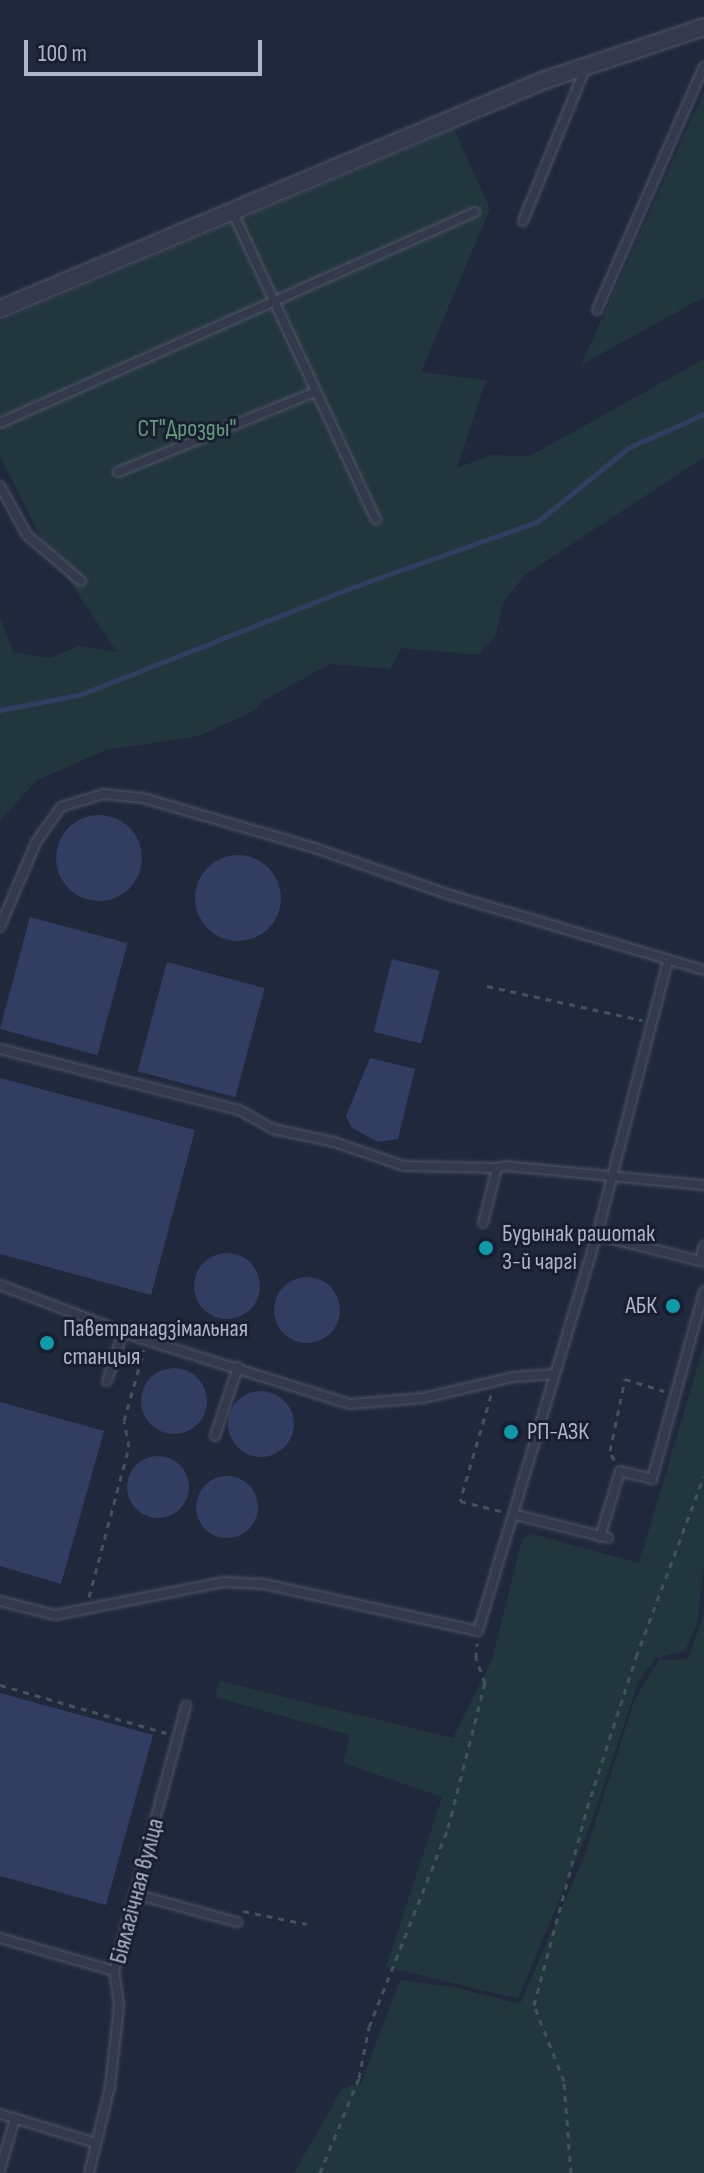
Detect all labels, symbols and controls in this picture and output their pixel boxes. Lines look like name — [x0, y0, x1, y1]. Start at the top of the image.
scale bar — [28, 24, 266, 74]
text: 100 m — [38, 39, 87, 68]
park label: СТ"Дрозды" — [138, 415, 236, 443]
place label: Будынак рашотак 3-й чаргі — [502, 1220, 655, 1276]
marker: Будынак рашотак 3-й чаргі — [477, 1239, 495, 1257]
place label: АБК — [625, 1292, 657, 1320]
marker: АБК — [664, 1297, 682, 1315]
place label: Паветранадзімальная станцыя — [63, 1315, 248, 1371]
marker: Паветранадзімальная станцыя — [38, 1334, 56, 1352]
place label: РП-АЗК — [527, 1418, 589, 1446]
marker: РП-АЗК — [502, 1423, 520, 1441]
street label: Біялагічная вуліца — [104, 1815, 170, 1967]

